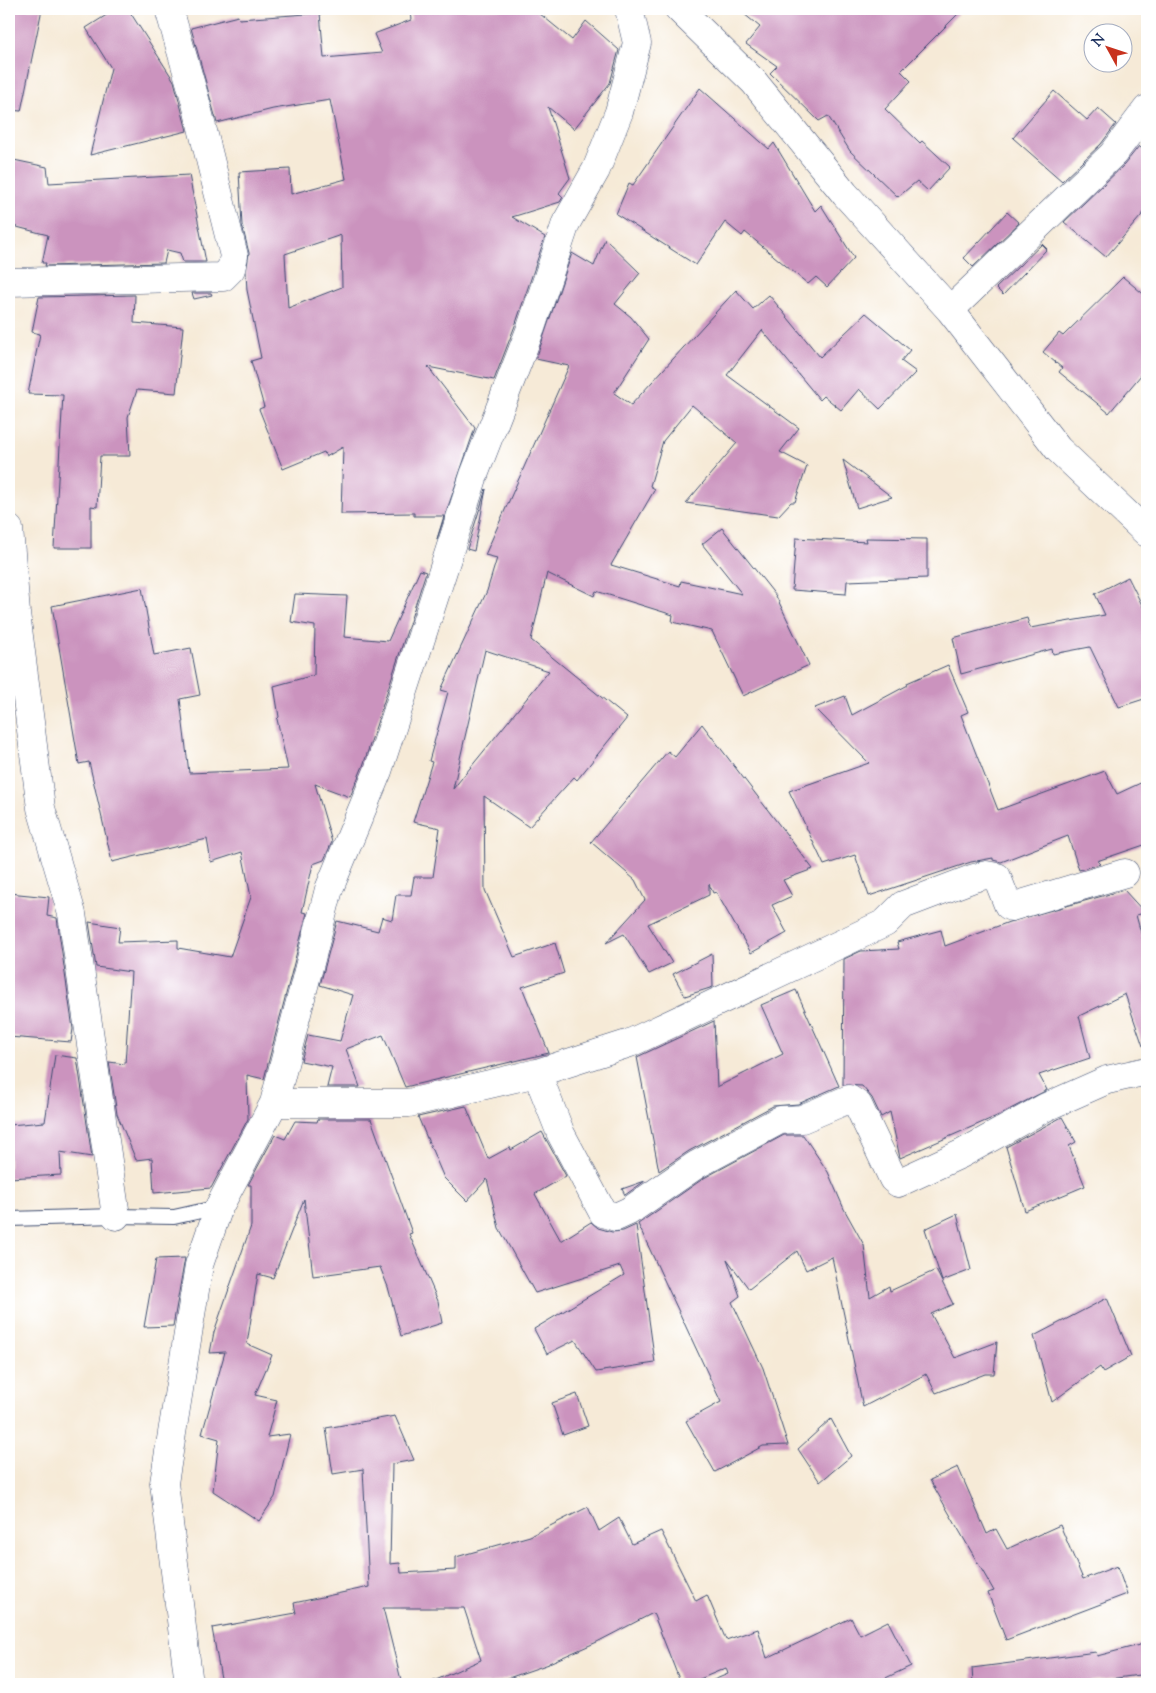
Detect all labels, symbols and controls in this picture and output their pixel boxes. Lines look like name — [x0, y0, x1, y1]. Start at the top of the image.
north arrow — [1084, 22, 1134, 72]
text: N — [1088, 30, 1111, 52]

